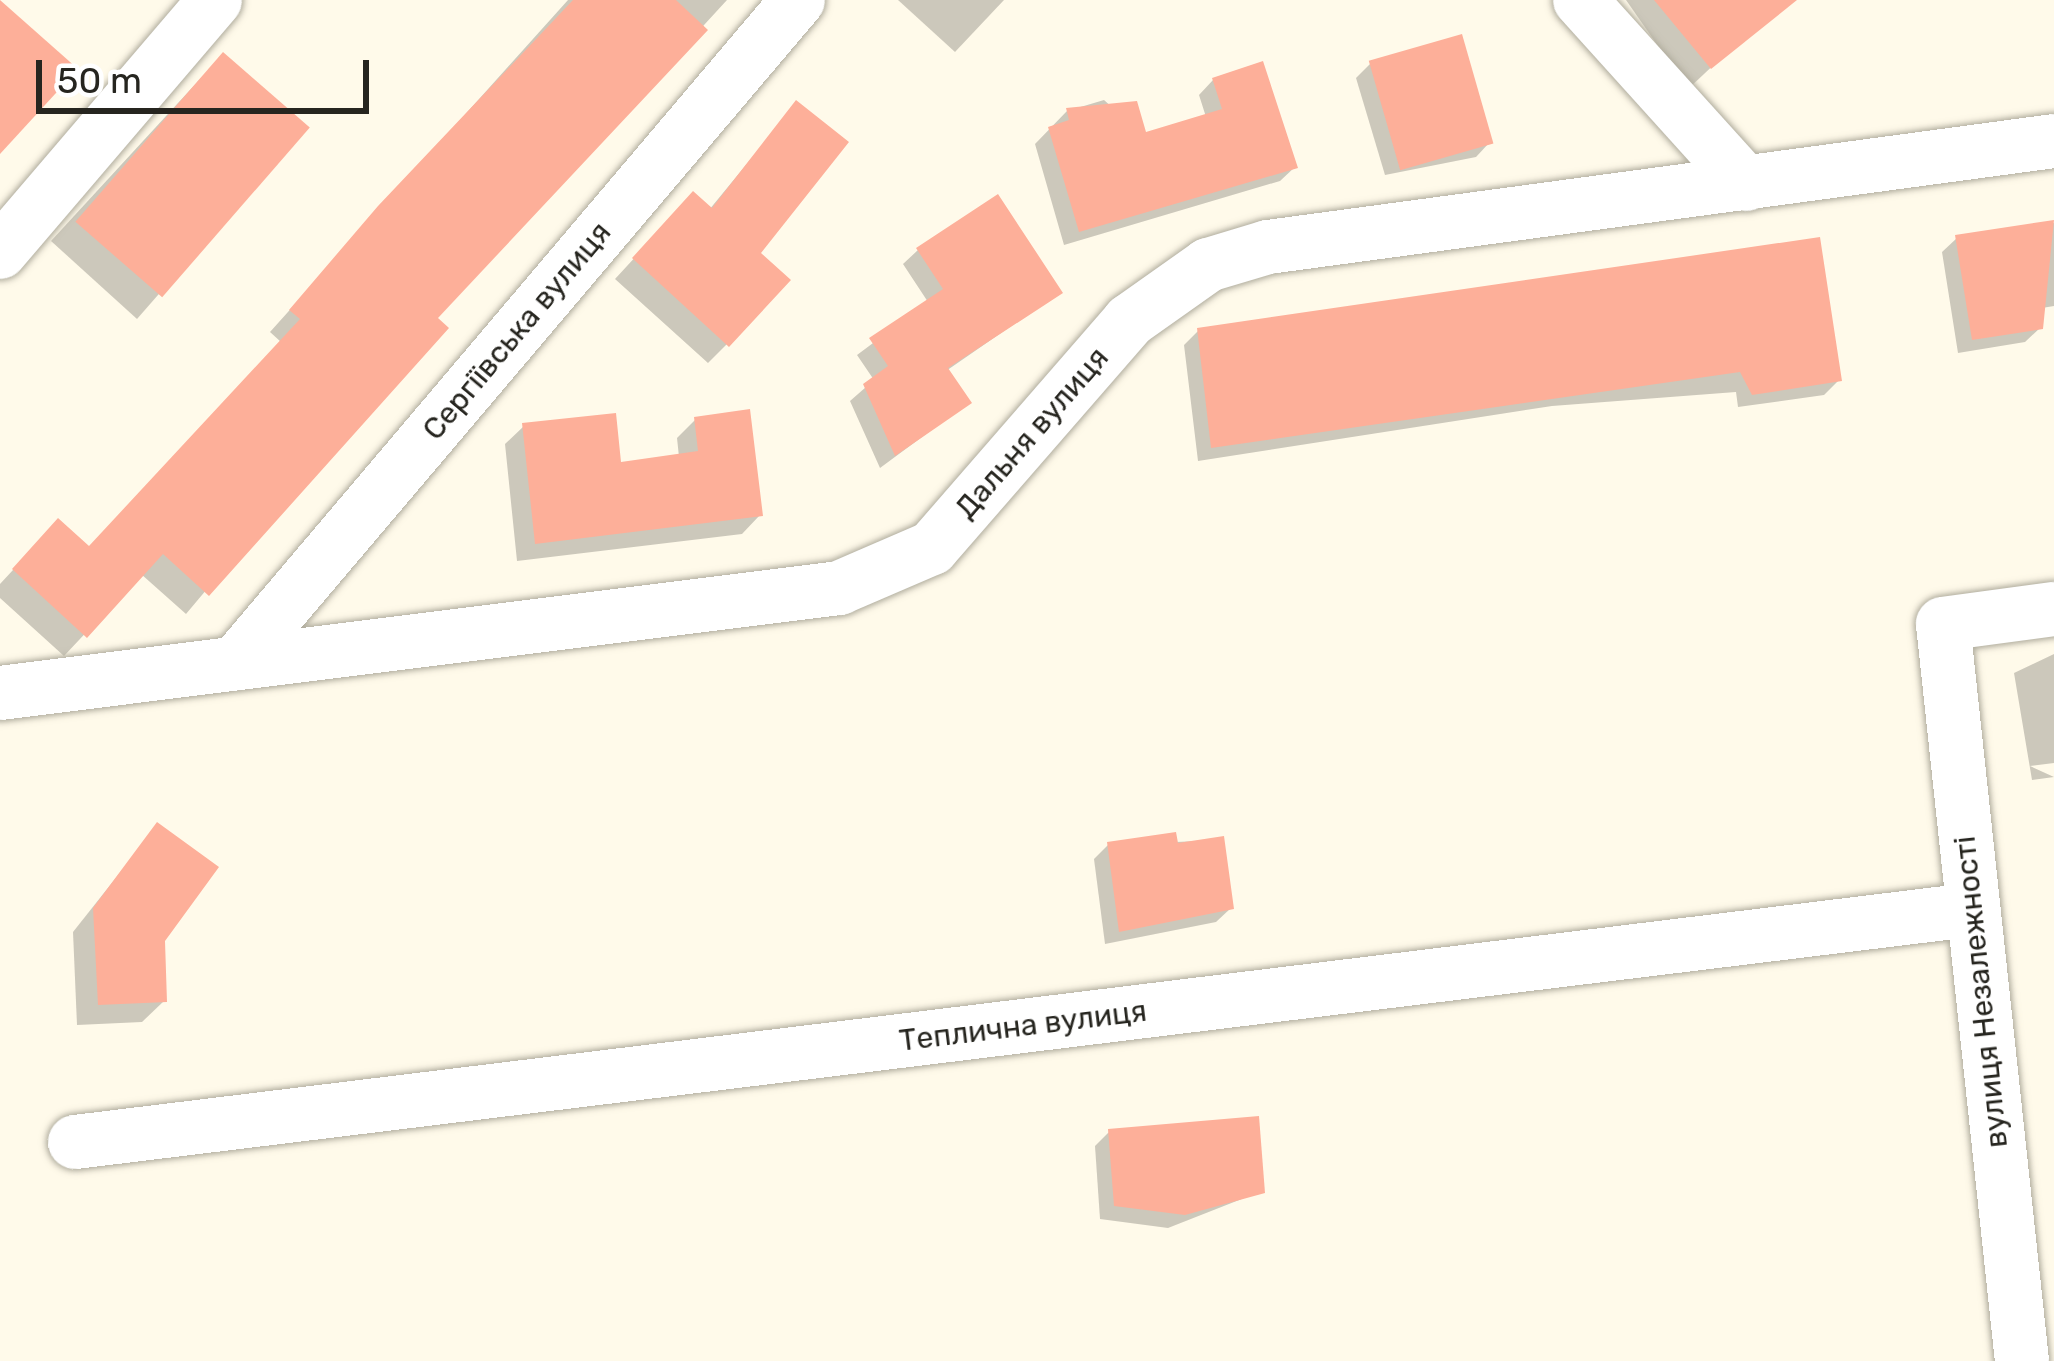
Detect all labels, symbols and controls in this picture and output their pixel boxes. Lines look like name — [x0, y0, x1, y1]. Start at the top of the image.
scale bar — [42, 36, 375, 110]
text: 50 m — [57, 59, 142, 102]
street label: Сергіївська вулиця — [415, 215, 619, 447]
street label: Дальня вулиця — [948, 340, 1116, 526]
street label: вулиця Незалежності — [1947, 834, 2015, 1150]
street label: Теплична вулиця — [897, 993, 1149, 1059]

